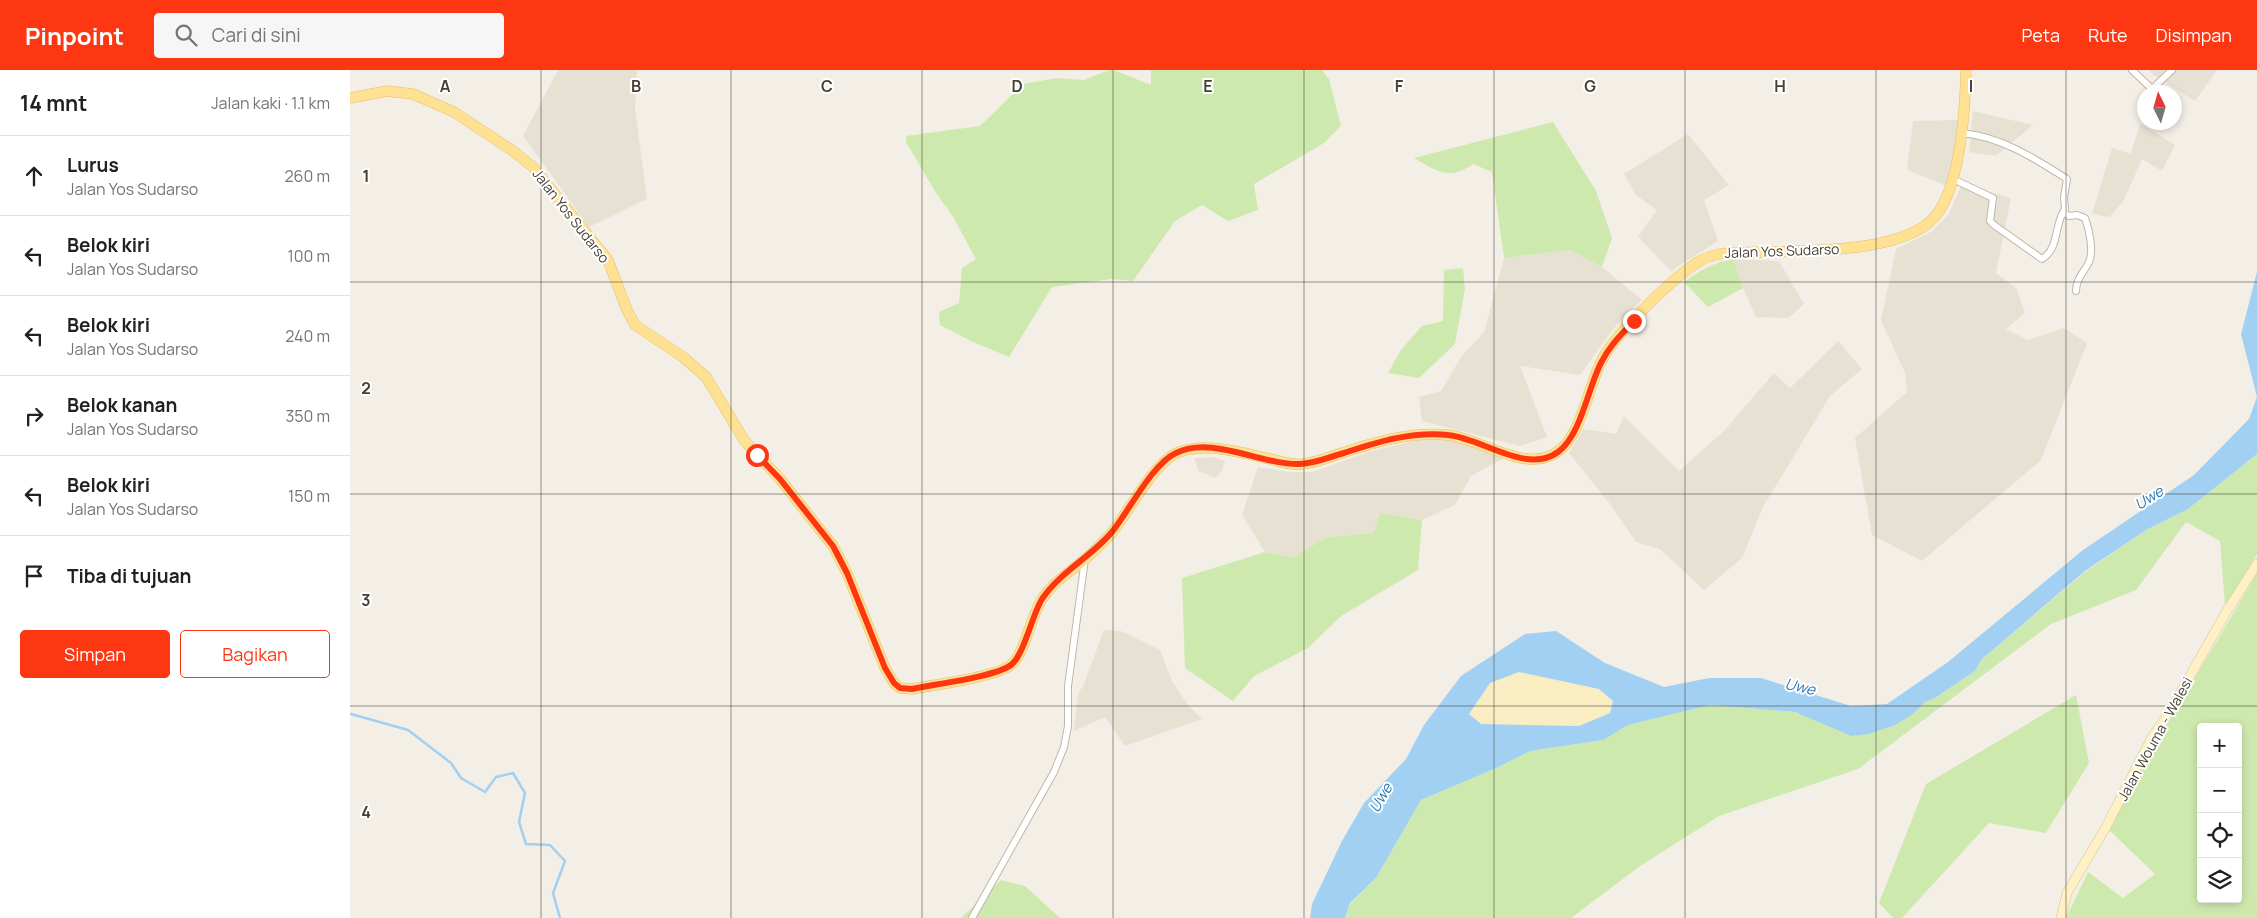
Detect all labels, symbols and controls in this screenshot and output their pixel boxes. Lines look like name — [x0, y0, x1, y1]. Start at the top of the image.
search box — [154, 13, 504, 58]
text: Pinpoint — [25, 19, 124, 52]
icon: search — [172, 21, 200, 49]
text: Cari di sini — [212, 22, 301, 48]
text: Peta — [2021, 23, 2060, 47]
text: Rute — [2088, 23, 2127, 47]
text: Disimpan — [2155, 23, 2232, 47]
text: A — [440, 75, 451, 97]
text: B — [631, 75, 641, 97]
text: C — [821, 75, 833, 97]
text: D — [1011, 75, 1023, 97]
text: E — [1203, 75, 1213, 97]
text: F — [1395, 75, 1404, 97]
text: G — [1584, 75, 1596, 97]
text: H — [1774, 75, 1786, 97]
text: I — [1969, 75, 1973, 97]
north arrow — [2137, 85, 2182, 130]
text: 14 mnt — [20, 89, 87, 117]
text: Jalan kaki · 1.1 km — [211, 92, 330, 114]
text: Lurus — [67, 152, 119, 178]
icon: ahead — [20, 162, 48, 190]
text: 260 m — [284, 165, 330, 187]
text: 1 — [362, 165, 370, 187]
street label: Jalan Yos Sudarso — [529, 165, 614, 267]
text: Jalan Yos Sudarso — [67, 178, 198, 200]
text: Belok kiri — [67, 232, 150, 258]
street label: Jalan Yos Sudarso — [1724, 239, 1840, 262]
icon: left — [20, 242, 48, 270]
text: 100 m — [287, 245, 330, 267]
text: Jalan Yos Sudarso — [67, 258, 198, 280]
route end — [1623, 310, 1646, 333]
text: Belok kiri — [67, 312, 150, 338]
icon: left — [20, 322, 48, 350]
text: 240 m — [285, 325, 330, 347]
text: Jalan Yos Sudarso — [67, 338, 198, 360]
text: 2 — [361, 377, 371, 399]
text: Belok kanan — [67, 392, 177, 418]
icon: right — [20, 402, 48, 430]
text: 350 m — [285, 405, 330, 427]
text: Jalan Yos Sudarso — [67, 418, 198, 440]
route start — [746, 444, 769, 467]
text: Belok kiri — [67, 472, 150, 498]
water label: Uwe — [2130, 480, 2168, 515]
icon: left — [20, 482, 48, 510]
text: 150 m — [288, 485, 330, 507]
text: Jalan Yos Sudarso — [67, 498, 198, 520]
icon: arrive — [20, 562, 48, 590]
text: Tiba di tujuan — [67, 563, 191, 589]
text: 3 — [361, 589, 371, 611]
button: Simpan — [20, 630, 170, 678]
button: Bagikan — [180, 630, 330, 678]
water label: Uwe — [1783, 673, 1819, 700]
street label: Jalan Wouma - Walesi — [2113, 673, 2197, 804]
map controls — [2197, 723, 2242, 903]
button: + — [2197, 723, 2242, 768]
button: − — [2197, 768, 2242, 813]
water label: Uwe — [1364, 778, 1398, 816]
text: 4 — [361, 801, 371, 823]
button: locate — [2197, 813, 2242, 858]
button: layers — [2197, 858, 2242, 903]

